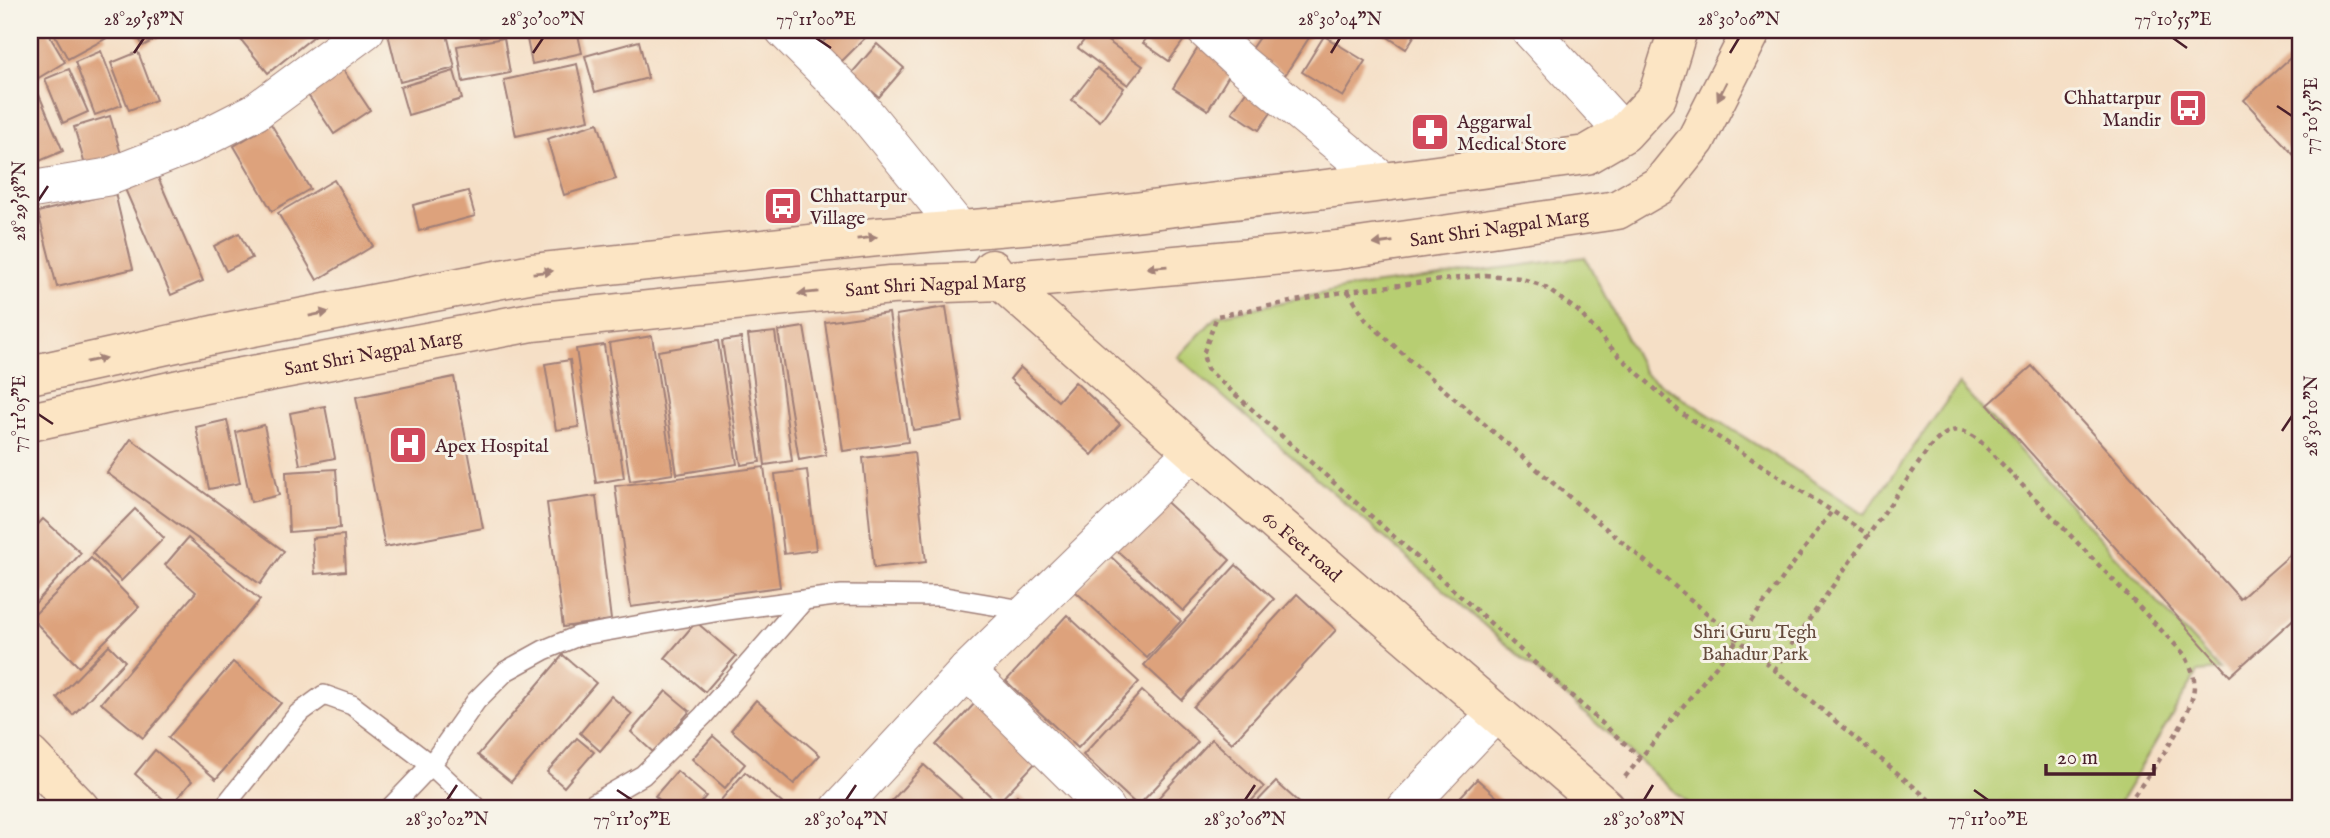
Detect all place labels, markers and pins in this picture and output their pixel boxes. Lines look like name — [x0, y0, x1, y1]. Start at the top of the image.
place label: Chhattarpur Mandir — [2064, 87, 2161, 133]
bus stop icon: Chhattarpur Mandir — [2167, 87, 2209, 129]
pharmacy icon: Aggarwal Medical Store — [1409, 111, 1451, 153]
place label: Aggarwal Medical Store — [1456, 111, 1567, 157]
bus stop icon: Chhattarpur Village — [762, 185, 804, 227]
place label: Chhattarpur Village — [809, 185, 907, 231]
hospital icon: Apex Hospital — [387, 424, 429, 466]
place label: Apex Hospital — [434, 435, 549, 459]

